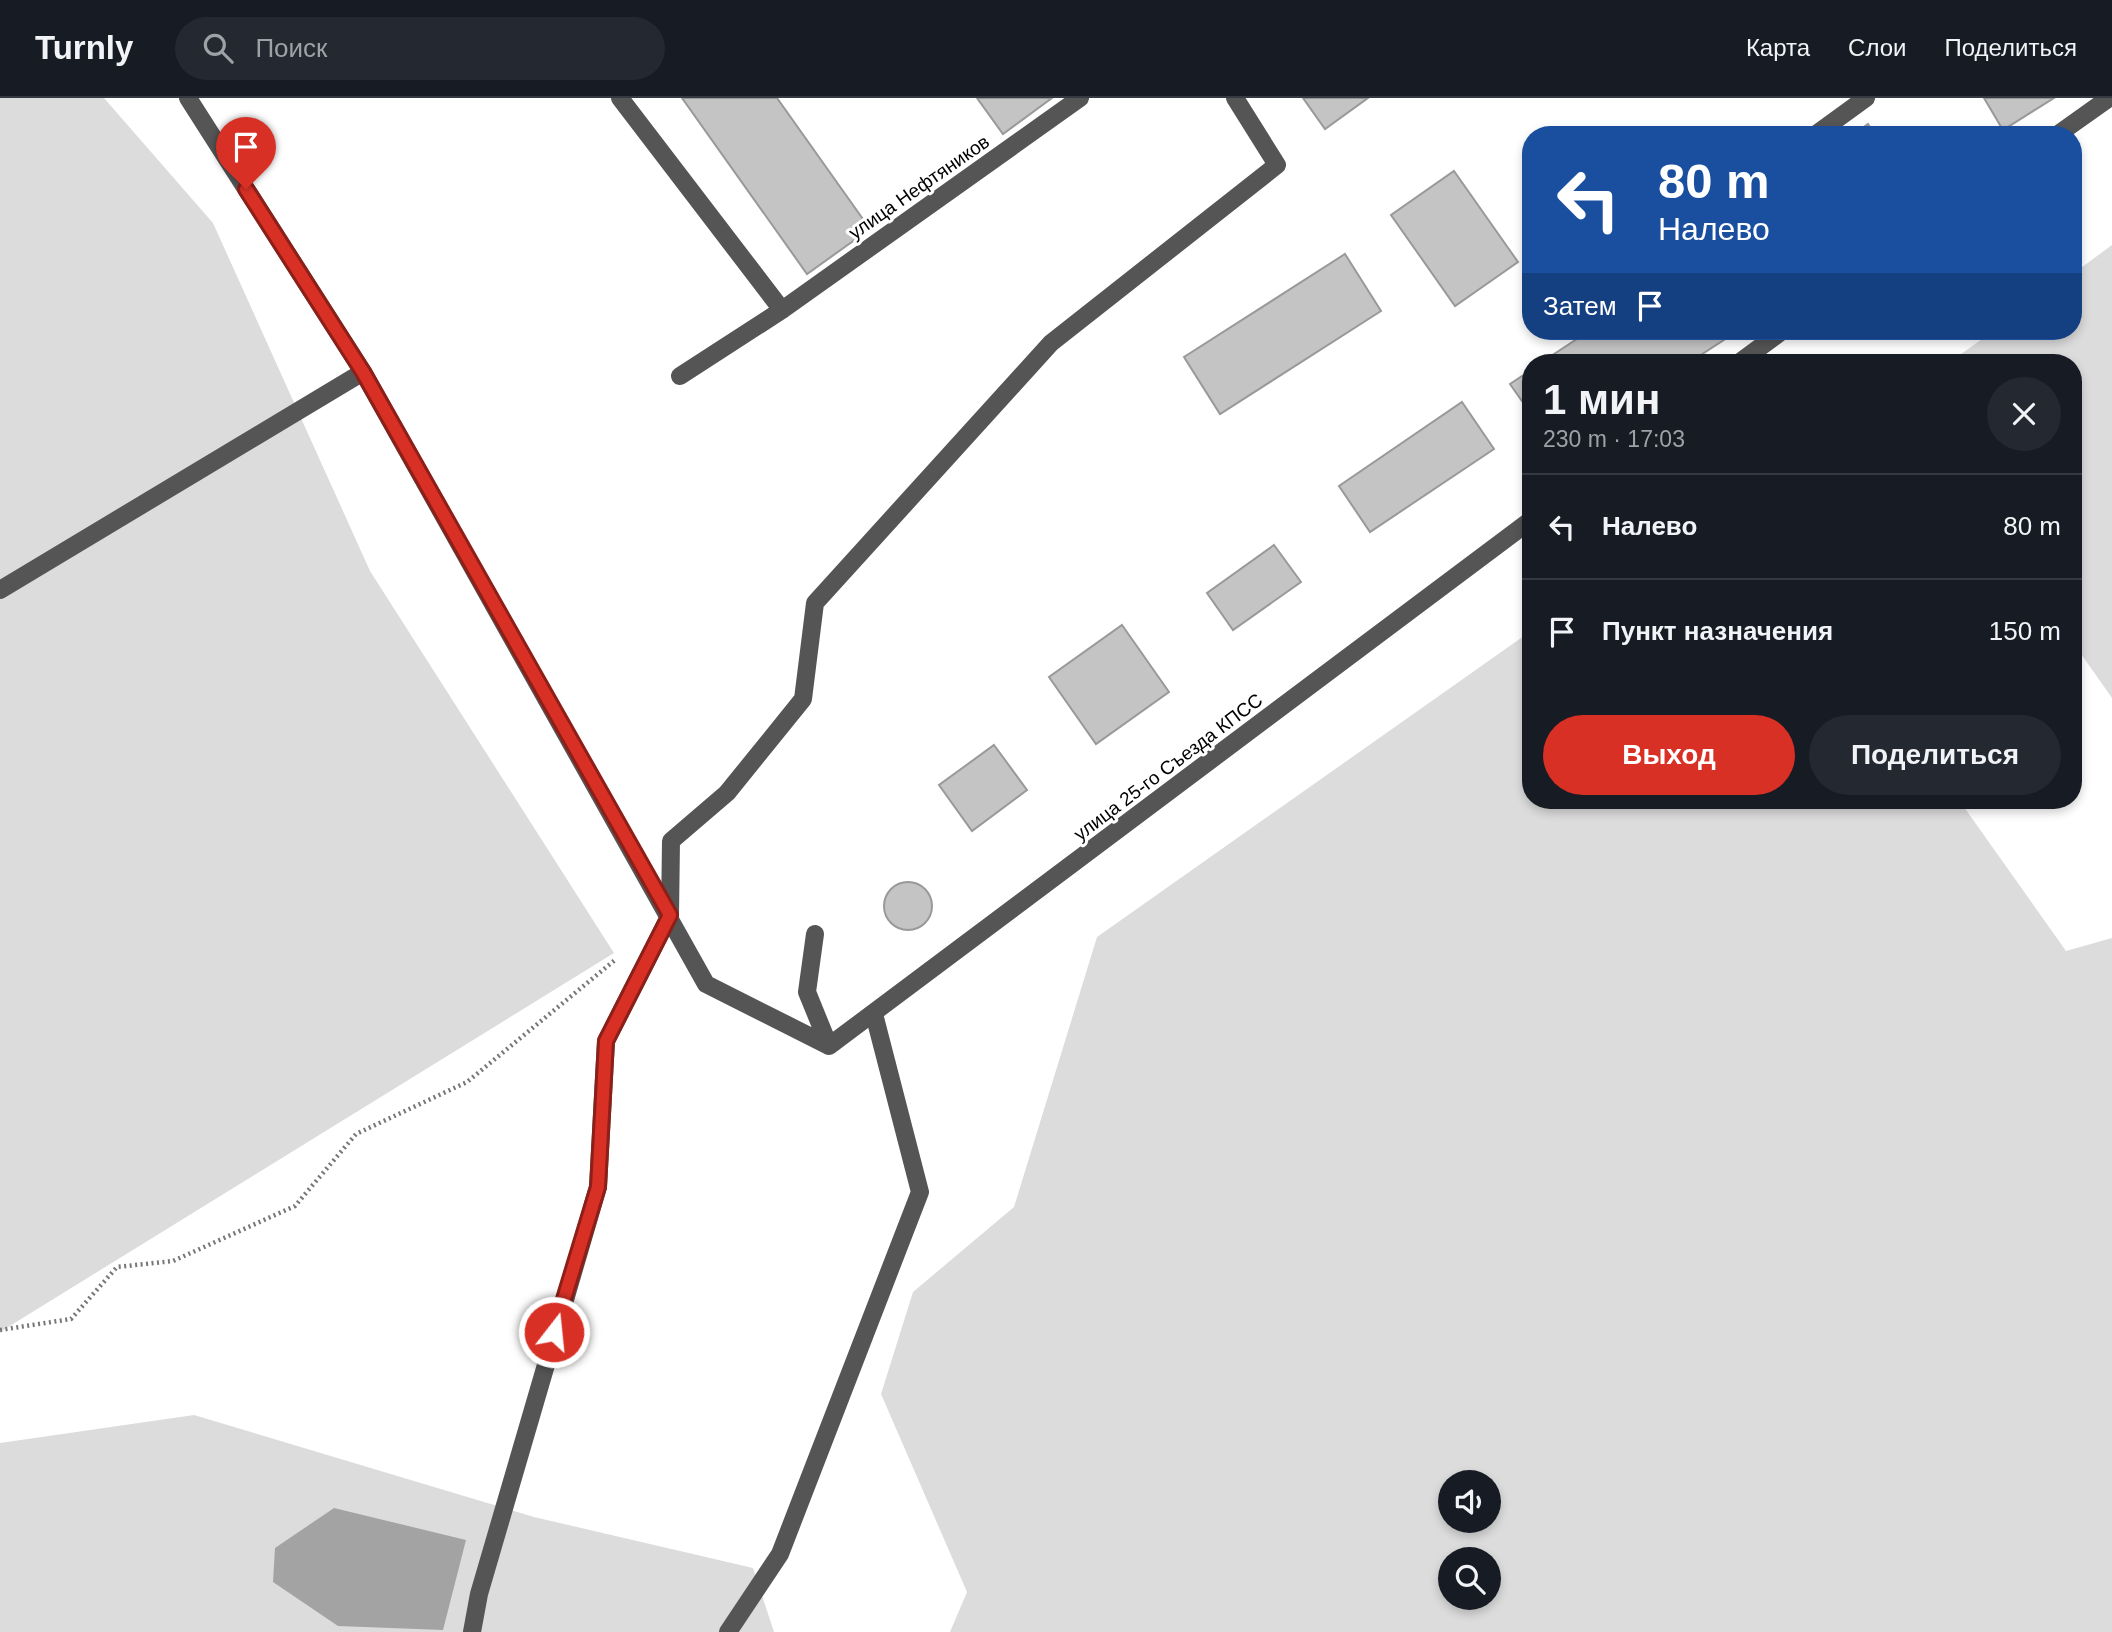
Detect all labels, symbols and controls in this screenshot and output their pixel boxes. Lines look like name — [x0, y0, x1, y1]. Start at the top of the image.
search box — [175, 17, 665, 80]
text: Turnly — [35, 29, 133, 66]
icon: search — [199, 29, 237, 67]
text: Поиск — [255, 33, 327, 63]
text: Карта — [1746, 34, 1810, 61]
text: Слои — [1848, 34, 1906, 61]
text: Поделиться — [1944, 34, 2077, 61]
pin — [216, 117, 276, 189]
icon: arrive — [227, 128, 265, 166]
street label: улица Нефтяников — [845, 131, 993, 243]
icon: left — [1543, 154, 1634, 245]
text: 80 m — [1658, 154, 1770, 208]
text: Налево — [1658, 211, 1770, 247]
icon: arrive — [1631, 287, 1669, 325]
text: Затем — [1543, 291, 1617, 321]
text: 1 мин — [1543, 376, 1660, 423]
button: close — [1987, 377, 2061, 451]
text: 230 m · 17:03 — [1543, 426, 1685, 452]
icon: left — [1543, 508, 1581, 546]
text: Налево — [1602, 511, 1697, 541]
text: 80 m — [2003, 511, 2061, 541]
icon: arrive — [1543, 613, 1581, 651]
text: Пункт назначения — [1602, 616, 1833, 646]
text: 150 m — [1989, 616, 2061, 646]
street label: улица 25-го Съезда КПСС — [1070, 689, 1266, 845]
button: Выход — [1543, 715, 1795, 795]
button: Поделиться — [1809, 715, 2061, 795]
position arrow — [517, 1295, 591, 1369]
map controls — [1438, 1470, 1501, 1610]
button: sound — [1438, 1470, 1501, 1533]
button: search — [1438, 1547, 1501, 1610]

